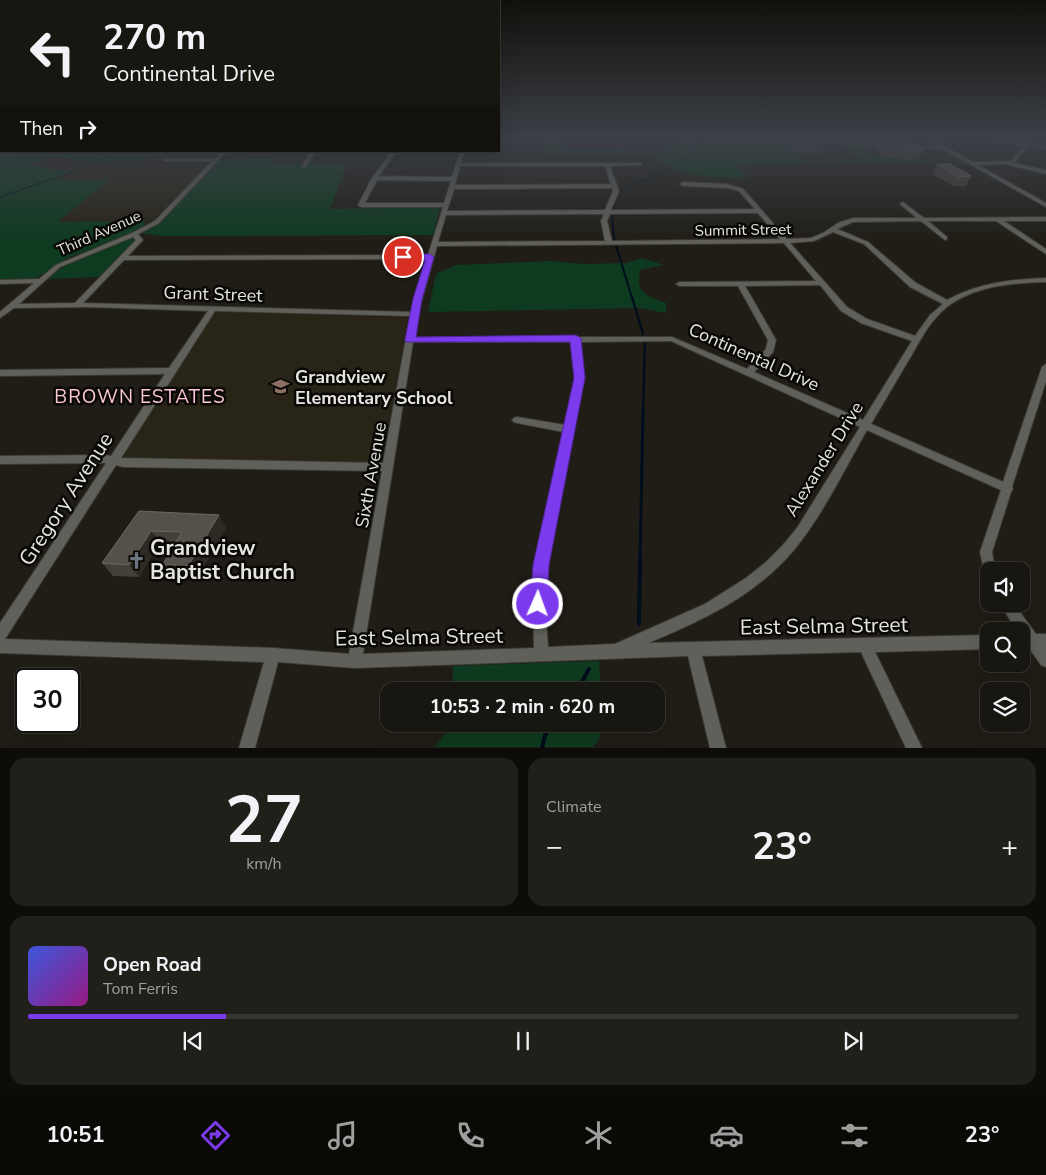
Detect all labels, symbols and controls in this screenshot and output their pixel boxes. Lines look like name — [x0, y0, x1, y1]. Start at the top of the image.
text: 270 m — [103, 14, 206, 61]
icon: left — [20, 20, 85, 85]
text: Continental Drive — [103, 59, 275, 89]
icon: right — [73, 115, 101, 143]
text: Then — [20, 116, 63, 142]
street label: Third Avenue — [54, 206, 144, 260]
street label: Summit Street — [694, 219, 792, 241]
pin — [382, 236, 424, 278]
icon: arrive — [389, 243, 417, 271]
street label: Grant Street — [163, 280, 264, 308]
street label: Continental Drive — [685, 317, 823, 397]
place label: Grandview Elementary School — [295, 365, 453, 410]
school or university icon: Grandview Elementary School — [271, 377, 291, 397]
district label: BROWN ESTATES — [54, 384, 226, 410]
street label: Alexander Drive — [779, 397, 869, 521]
street label: Sixth Avenue — [350, 420, 392, 530]
street label: Gregory Avenue — [12, 427, 120, 571]
place label: Grandview Baptist Church — [150, 534, 295, 586]
church icon: Grandview Baptist Church — [126, 550, 146, 570]
map controls — [980, 562, 1030, 732]
button: sound — [980, 562, 1030, 612]
position arrow — [511, 577, 563, 629]
street label: East Selma Street — [740, 611, 909, 641]
street label: East Selma Street — [335, 622, 504, 652]
button: search — [980, 622, 1030, 672]
speed limit sign: 30 — [15, 668, 80, 733]
button: layers — [980, 682, 1030, 732]
text: 10:53 · 2 min · 620 m — [430, 694, 615, 720]
text: 27 — [225, 776, 303, 865]
text: Climate — [546, 796, 601, 818]
text: 23° — [752, 821, 812, 872]
text: − — [546, 828, 563, 866]
text: + — [1001, 828, 1018, 866]
text: km/h — [246, 853, 282, 875]
text: Open Road — [103, 952, 201, 978]
text: Tom Ferris — [103, 978, 178, 1000]
icon: previous — [179, 1027, 207, 1055]
icon: pause — [509, 1027, 537, 1055]
icon: next — [839, 1027, 867, 1055]
icon: directions — [198, 1118, 233, 1153]
icon: music — [325, 1118, 360, 1153]
icon: phone — [453, 1118, 488, 1153]
icon: climate — [581, 1118, 616, 1153]
icon: car — [709, 1118, 744, 1153]
icon: filters — [837, 1118, 872, 1153]
text: 10:51 — [46, 1120, 105, 1150]
text: 23° — [965, 1120, 999, 1150]

